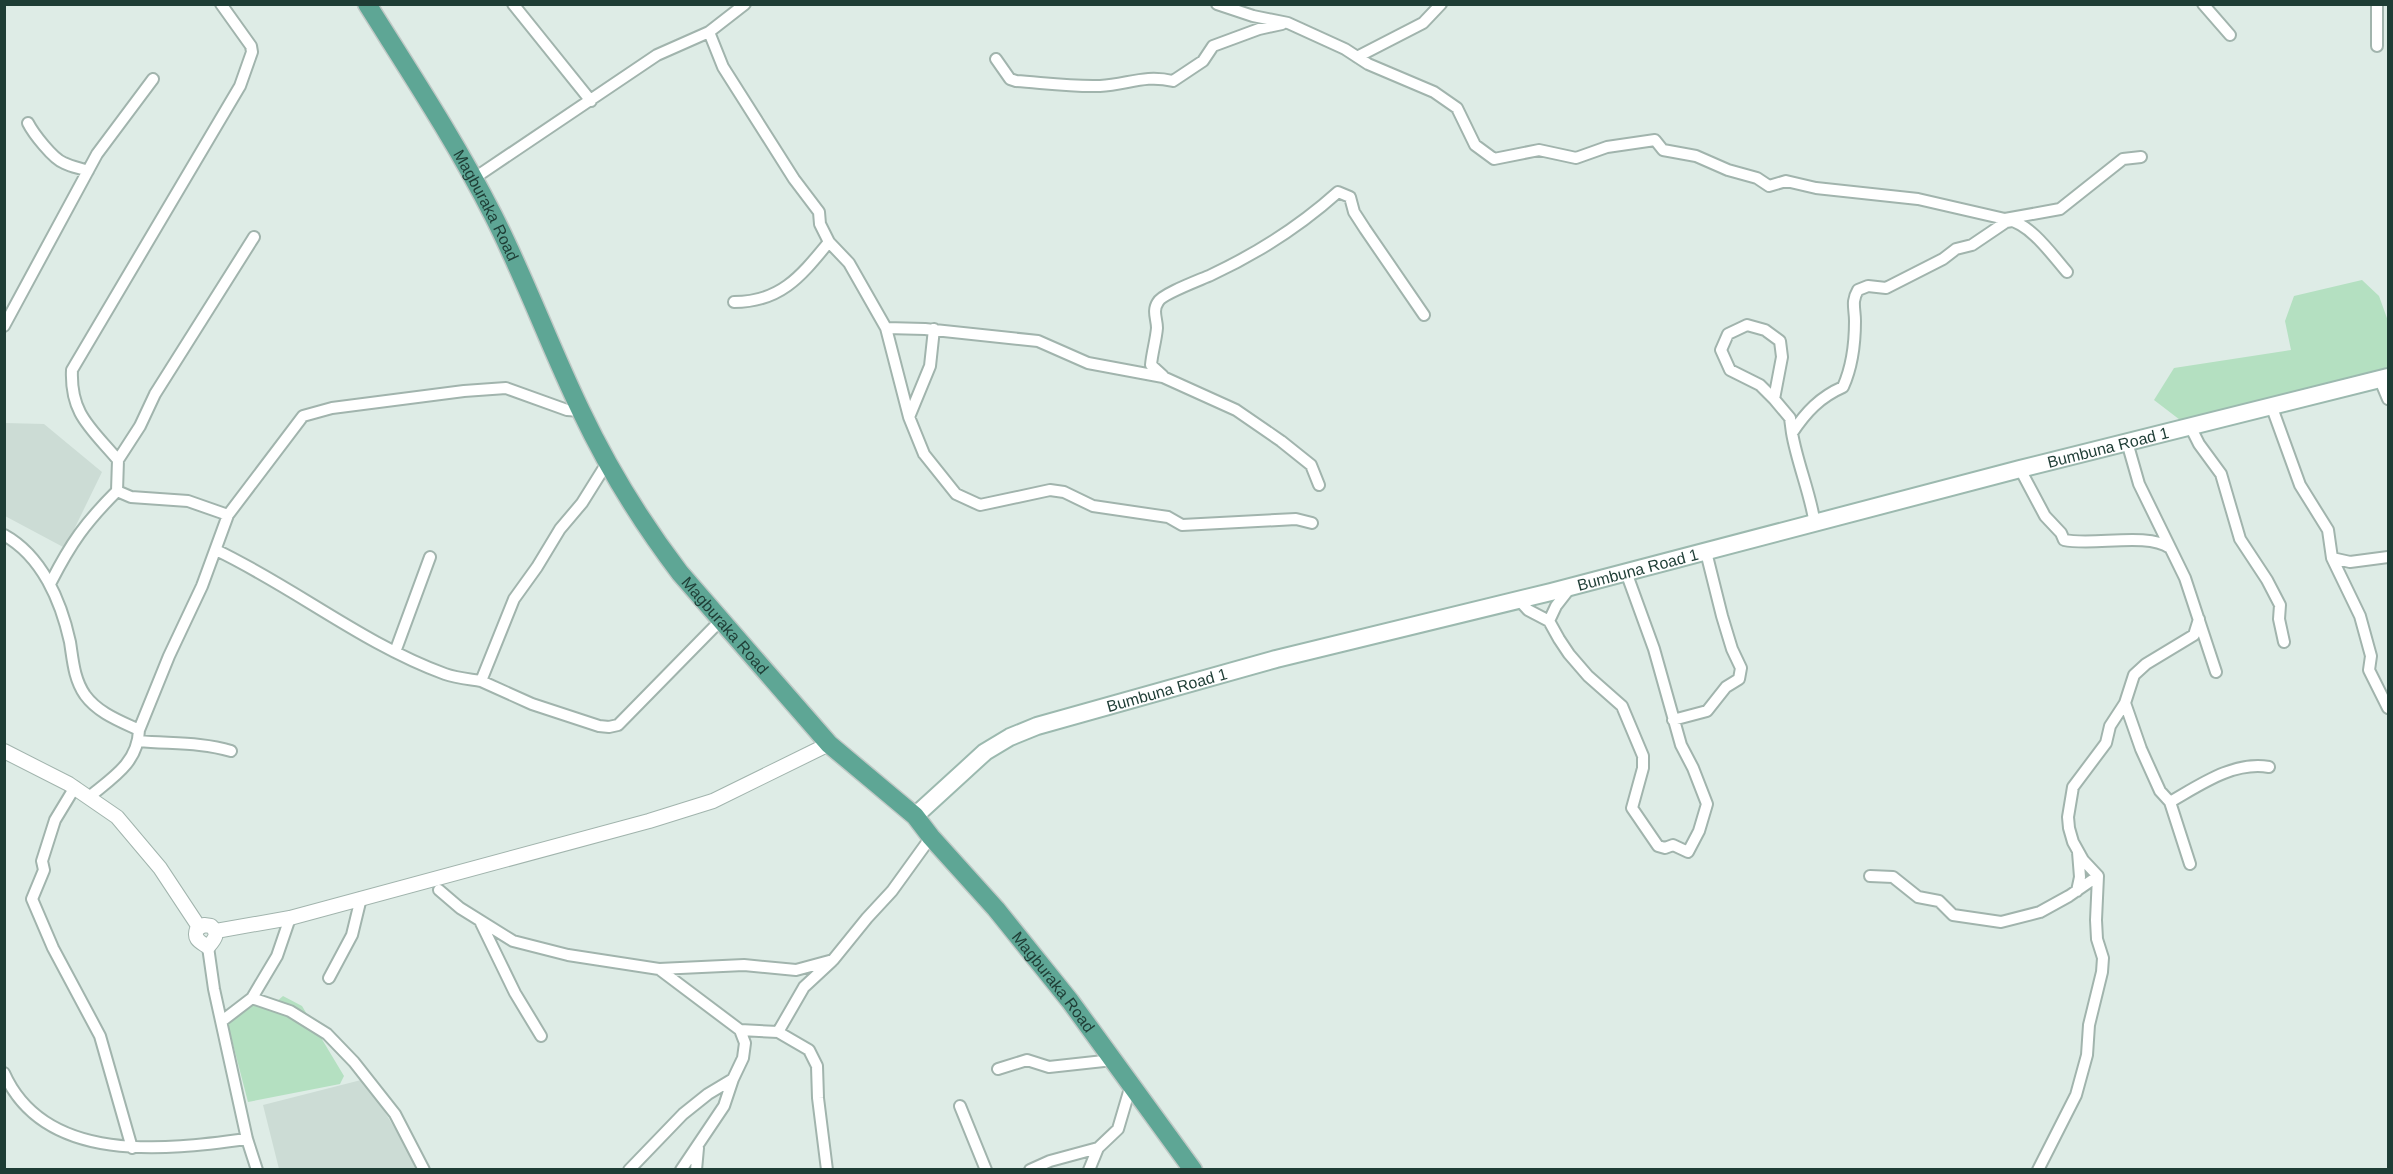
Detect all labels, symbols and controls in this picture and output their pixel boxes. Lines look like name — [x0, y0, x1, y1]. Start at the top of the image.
street label: Magburaka Road — [450, 147, 522, 263]
street label: Bumbuna Road 1 — [2046, 424, 2171, 471]
street label: Bumbuna Road 1 — [1575, 546, 1700, 594]
street label: Magburaka Road — [678, 574, 772, 677]
street label: Bumbuna Road 1 — [1105, 665, 1229, 715]
street label: Magburaka Road — [1009, 928, 1098, 1035]

